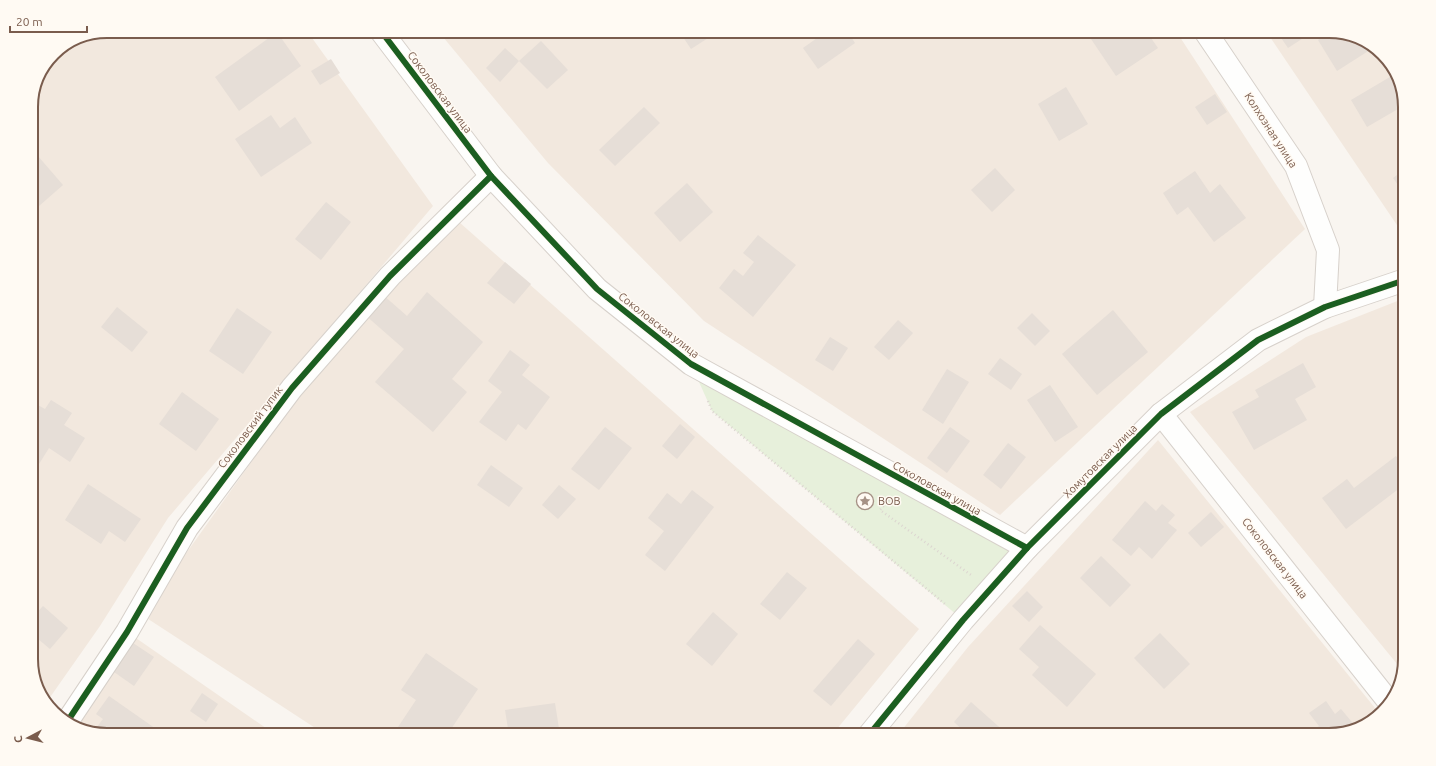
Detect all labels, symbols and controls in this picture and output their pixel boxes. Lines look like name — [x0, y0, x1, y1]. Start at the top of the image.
scale bar — [10, 8, 87, 34]
text: 20 m — [16, 15, 43, 28]
street label: Соколовская улица — [405, 49, 475, 135]
street label: Колхозная улица — [1242, 90, 1300, 170]
street label: Соколовская улица — [616, 290, 702, 360]
street label: Соколовский тупик — [215, 383, 285, 470]
street label: Хомутовская улица — [1061, 422, 1139, 500]
street label: Соколовская улица — [891, 459, 983, 517]
place icon: ВОВ — [855, 491, 875, 511]
place label: ВОВ — [878, 495, 901, 507]
street label: Соколовская улица — [1240, 515, 1310, 601]
north arrow — [8, 718, 48, 758]
text: С — [12, 735, 24, 743]

